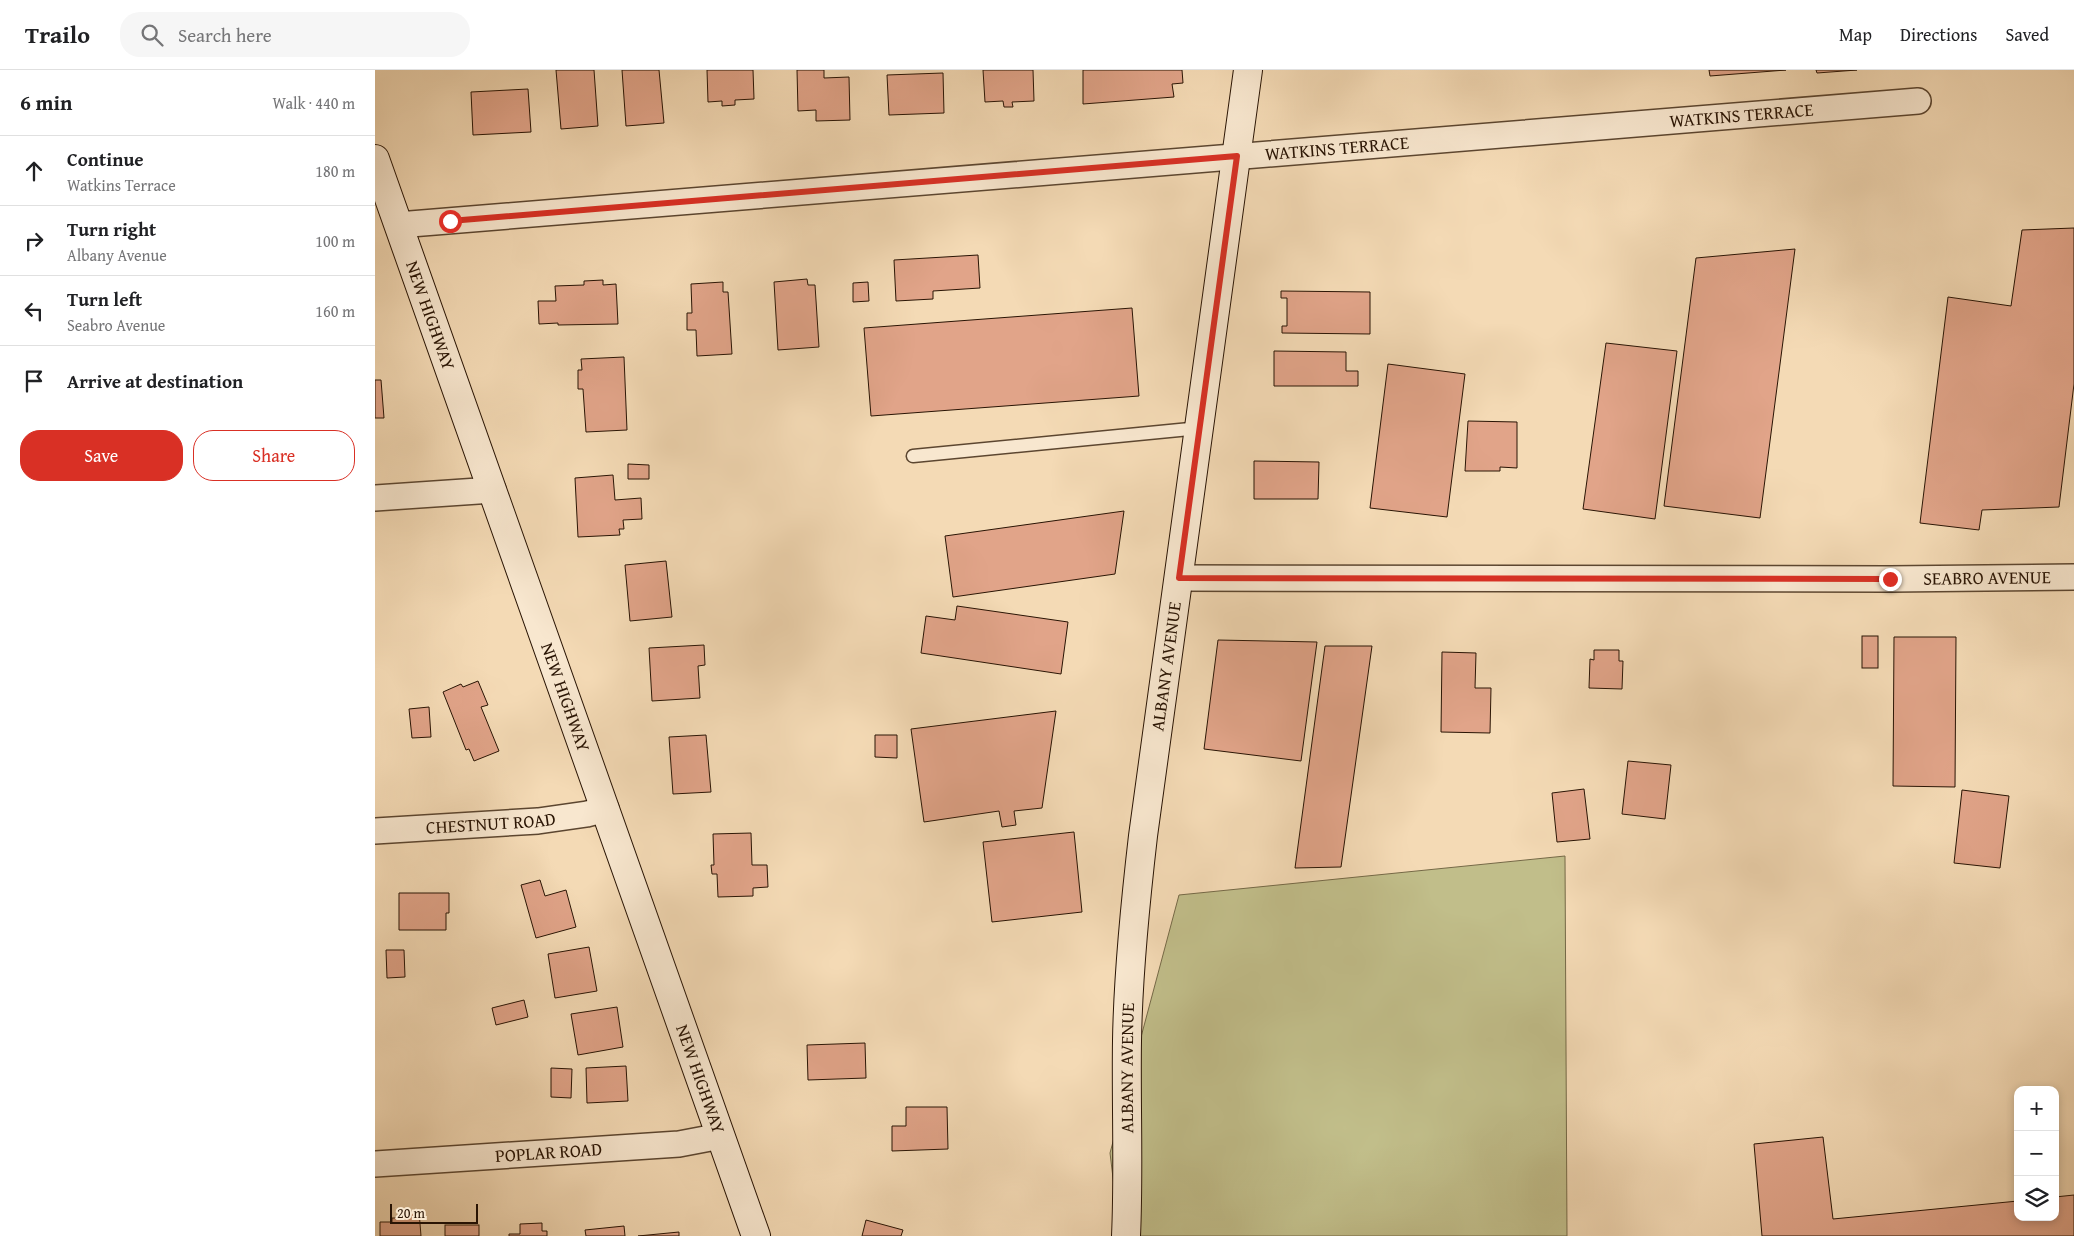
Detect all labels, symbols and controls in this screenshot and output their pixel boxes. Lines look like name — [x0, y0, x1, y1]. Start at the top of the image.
search box — [120, 12, 470, 57]
text: Trailo — [25, 17, 90, 52]
icon: search — [138, 21, 166, 49]
text: Search here — [178, 21, 272, 49]
text: Map — [1839, 21, 1872, 48]
text: Directions — [1900, 21, 1977, 48]
text: Saved — [2005, 21, 2049, 48]
text: 6 min — [20, 87, 72, 118]
text: Walk · 440 m — [272, 91, 355, 115]
street label: WATKINS TERRACE — [1668, 96, 1815, 134]
street label: WATKINS TERRACE — [1264, 129, 1410, 167]
text: Continue — [67, 145, 144, 173]
icon: ahead — [20, 157, 48, 185]
text: 180 m — [315, 159, 355, 183]
text: Watkins Terrace — [67, 173, 176, 197]
route start — [439, 210, 462, 233]
text: Turn right — [67, 215, 156, 243]
icon: right — [20, 227, 48, 255]
text: 100 m — [315, 229, 355, 253]
text: Albany Avenue — [67, 243, 167, 267]
street label: NEW HIGHWAY — [399, 257, 463, 374]
text: Turn left — [67, 285, 142, 313]
icon: left — [20, 297, 48, 325]
text: 160 m — [315, 299, 355, 323]
text: Seabro Avenue — [67, 313, 165, 337]
icon: arrive — [20, 367, 48, 395]
text: Arrive at destination — [67, 367, 243, 395]
button: Save — [20, 430, 183, 481]
button: Share — [193, 430, 355, 481]
street label: SEABRO AVENUE — [1923, 563, 2051, 592]
route end — [1879, 568, 1902, 591]
street label: ALBANY AVENUE — [1144, 600, 1188, 733]
street label: NEW HIGHWAY — [534, 639, 598, 756]
street label: CHESTNUT ROAD — [425, 805, 557, 841]
street label: ALBANY AVENUE — [1113, 1002, 1141, 1133]
street label: NEW HIGHWAY — [669, 1021, 733, 1138]
map controls — [2014, 1086, 2059, 1221]
button: + — [2014, 1086, 2059, 1131]
button: − — [2014, 1131, 2059, 1176]
street label: POPLAR ROAD — [494, 1135, 603, 1169]
button: layers — [2014, 1176, 2059, 1221]
scale bar — [390, 1201, 477, 1224]
text: 20 m — [397, 1203, 425, 1223]

